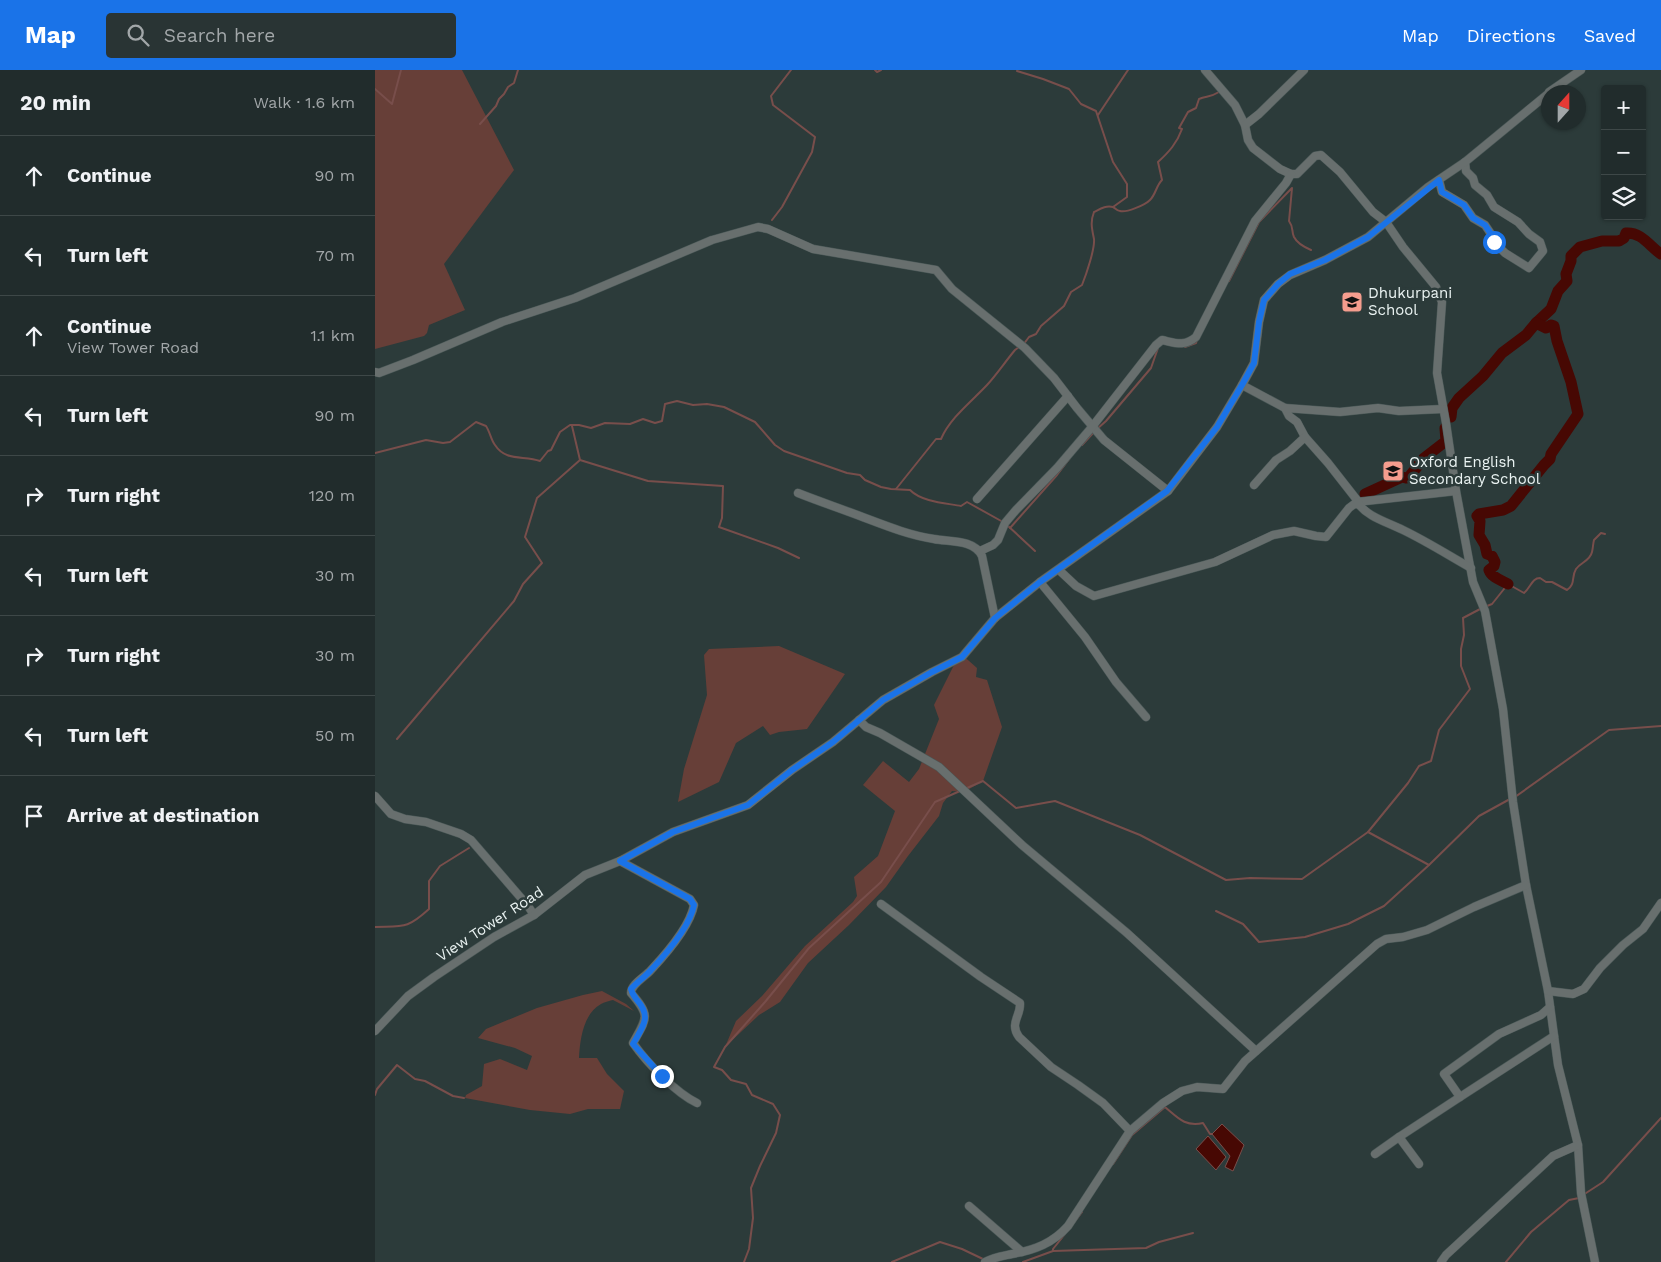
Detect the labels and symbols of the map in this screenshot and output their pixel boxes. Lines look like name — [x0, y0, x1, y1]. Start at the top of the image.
north arrow — [1541, 85, 1586, 130]
route start — [1483, 231, 1506, 254]
place label: Dhukurpani School — [1368, 284, 1452, 319]
school or university icon: Dhukurpani School — [1340, 290, 1364, 314]
place label: Oxford English Secondary School — [1409, 453, 1541, 488]
school or university icon: Oxford English Secondary School — [1381, 459, 1405, 483]
street label: View Tower Road — [433, 883, 547, 965]
route end — [651, 1065, 674, 1088]

